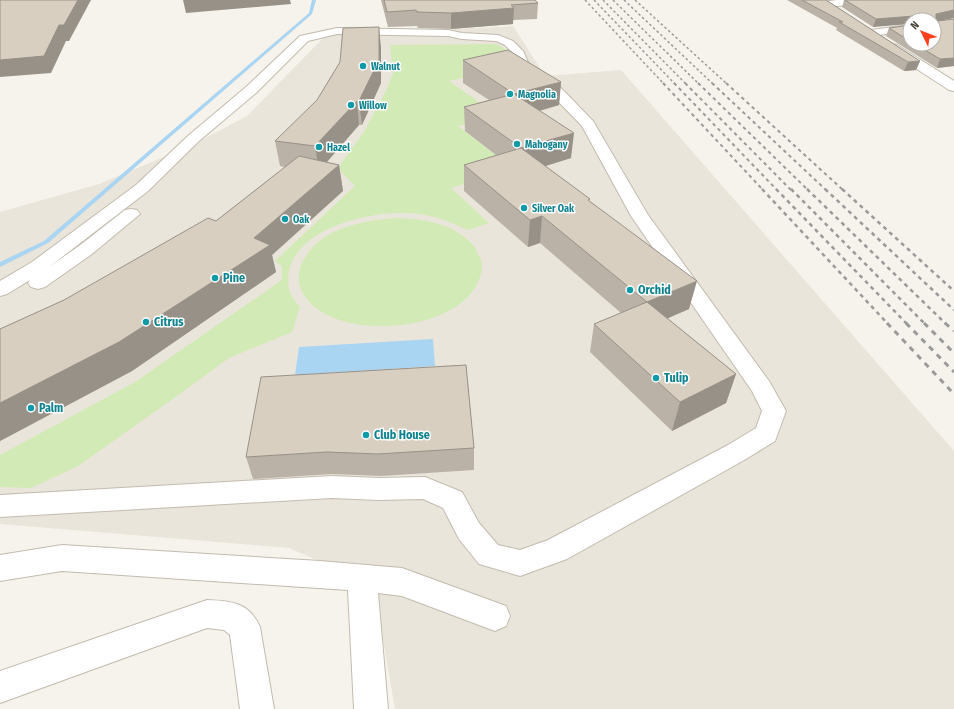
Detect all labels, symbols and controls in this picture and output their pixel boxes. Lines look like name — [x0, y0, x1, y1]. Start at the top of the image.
north arrow — [902, 12, 942, 52]
text: N — [908, 19, 922, 32]
marker: Walnut — [358, 61, 368, 71]
place label: Walnut — [371, 61, 400, 73]
marker: Magnolia — [505, 89, 515, 99]
place label: Magnolia — [518, 89, 556, 101]
marker: Willow — [346, 100, 356, 110]
place label: Willow — [359, 100, 387, 112]
marker: Mahogany — [512, 139, 522, 149]
place label: Mahogany — [525, 139, 568, 151]
marker: Hazel — [314, 142, 324, 152]
place label: Hazel — [327, 142, 350, 154]
marker: Silver Oak — [519, 203, 529, 213]
place label: Silver Oak — [532, 203, 575, 215]
marker: Oak — [280, 214, 290, 224]
place label: Oak — [293, 214, 310, 226]
place label: Pine — [223, 271, 245, 285]
marker: Pine — [210, 273, 220, 283]
place label: Orchid — [638, 283, 671, 297]
marker: Orchid — [625, 285, 635, 295]
place label: Citrus — [154, 315, 184, 329]
marker: Citrus — [141, 317, 151, 327]
place label: Tulip — [664, 371, 689, 385]
marker: Tulip — [651, 373, 661, 383]
place label: Palm — [39, 401, 63, 415]
marker: Palm — [26, 403, 36, 413]
place label: Club House — [374, 428, 430, 442]
marker: Club House — [361, 430, 371, 440]

